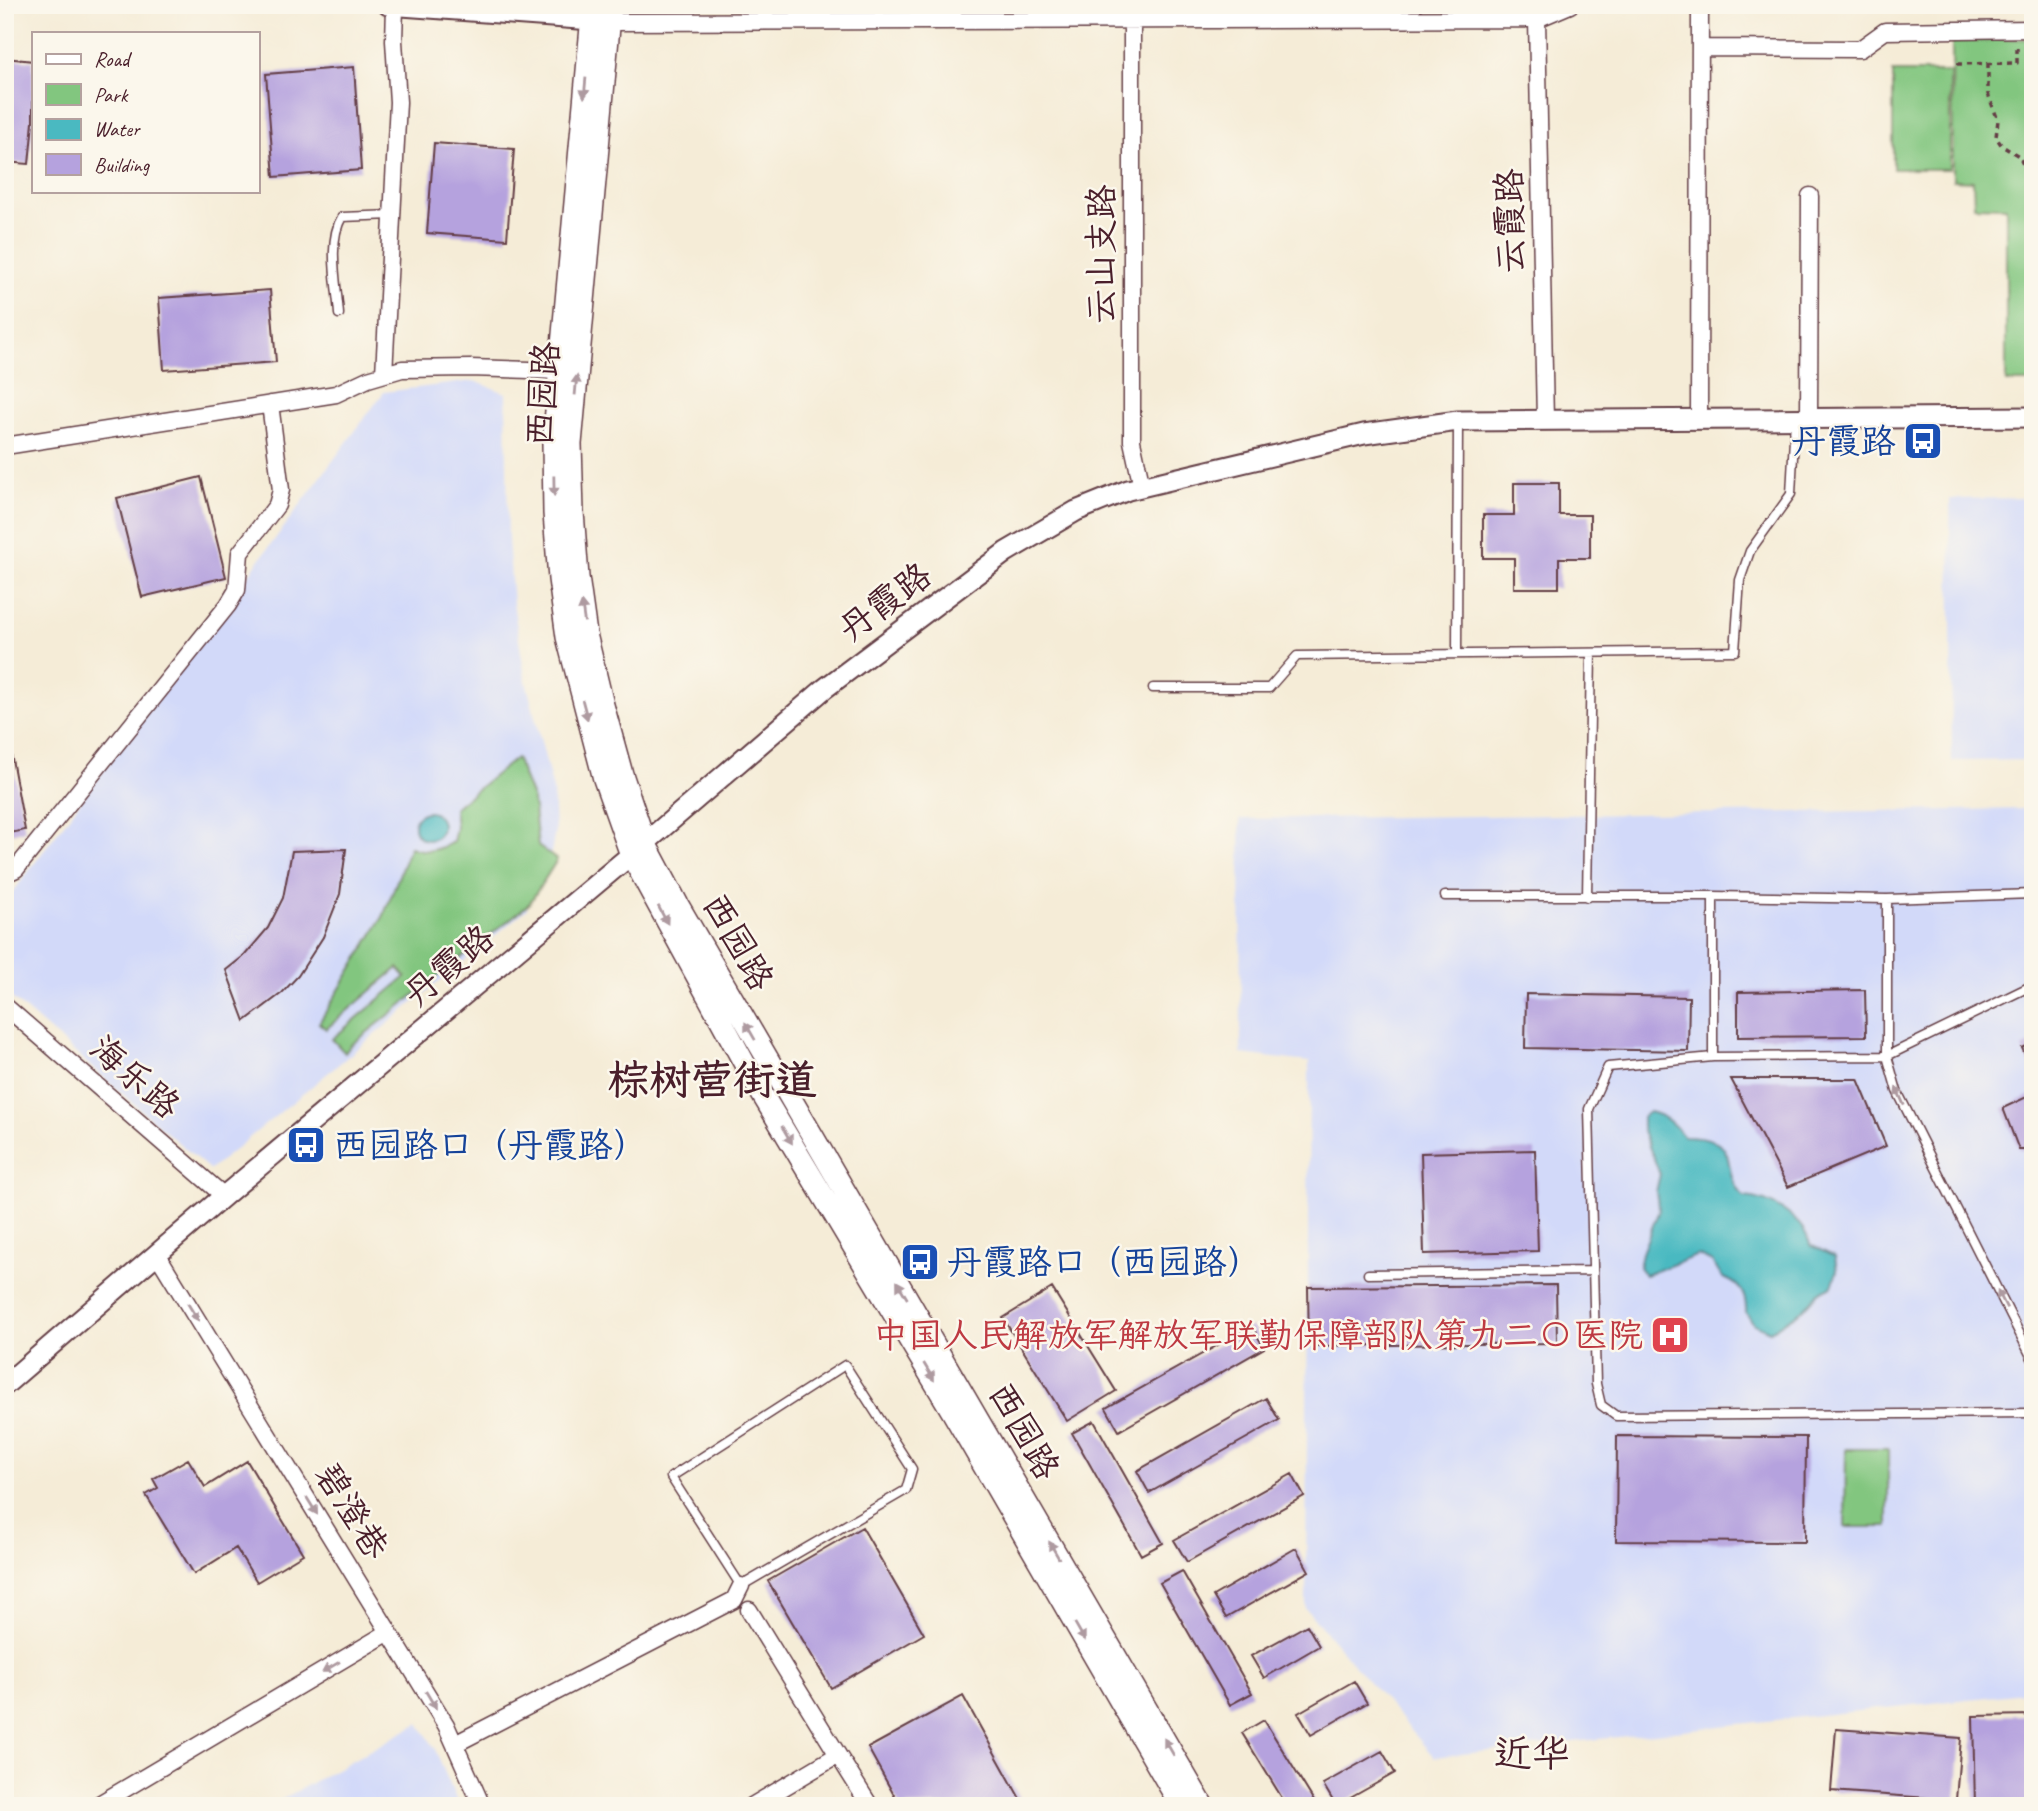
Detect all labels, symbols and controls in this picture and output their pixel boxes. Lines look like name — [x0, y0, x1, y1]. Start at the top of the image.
legend — [32, 32, 259, 192]
text: Road — [94, 46, 133, 72]
one-way arrow — [579, 77, 590, 99]
text: Park — [94, 82, 129, 108]
text: Water — [94, 116, 141, 142]
text: Building — [94, 152, 151, 178]
street label: 云霞路 — [1487, 168, 1533, 274]
street label: 云山支路 — [1079, 184, 1124, 324]
street label: 西园路 — [517, 340, 569, 448]
one-way arrow — [571, 374, 582, 396]
place label: 丹霞路 — [1791, 419, 1896, 464]
bus stop icon: 丹霞路 — [1902, 420, 1944, 462]
one-way arrow — [548, 475, 559, 497]
street label: 丹霞路 — [830, 552, 940, 652]
one-way arrow — [577, 601, 588, 623]
one-way arrow — [580, 699, 591, 721]
street label: 西园路 — [692, 885, 784, 999]
one-way arrow — [657, 906, 669, 925]
street label: 丹霞路 — [394, 915, 504, 1017]
one-way arrow — [744, 1021, 756, 1040]
street label: 海乐路 — [81, 1026, 189, 1128]
district label: 棕树营街道 — [607, 1054, 817, 1107]
one-way arrow — [1894, 1086, 1906, 1106]
place label: 西园路口（丹霞路） — [333, 1123, 648, 1168]
bus stop icon: 西园路口（丹霞路） — [285, 1124, 327, 1166]
one-way arrow — [780, 1125, 793, 1144]
place label: 丹霞路口（西园路） — [947, 1240, 1262, 1285]
bus stop icon: 丹霞路口（西园路） — [899, 1241, 941, 1283]
one-way arrow — [896, 1281, 909, 1300]
one-way arrow — [1996, 1289, 2008, 1309]
one-way arrow — [187, 1303, 200, 1322]
place label: 中国人民解放军解放军联勤保障部队第九二〇医院 — [873, 1313, 1643, 1358]
hospital icon: 中国人民解放军解放军联勤保障部队第九二〇医院 — [1649, 1314, 1691, 1356]
one-way arrow — [922, 1363, 935, 1382]
street label: 西园路 — [978, 1374, 1070, 1488]
street label: 碧澄巷 — [305, 1455, 399, 1567]
one-way arrow — [306, 1497, 319, 1516]
one-way arrow — [1048, 1541, 1061, 1560]
one-way arrow — [1074, 1622, 1086, 1642]
one-way arrow — [321, 1660, 340, 1673]
one-way arrow — [425, 1691, 438, 1710]
district label: 近华 — [1494, 1730, 1570, 1777]
one-way arrow — [1163, 1737, 1175, 1756]

